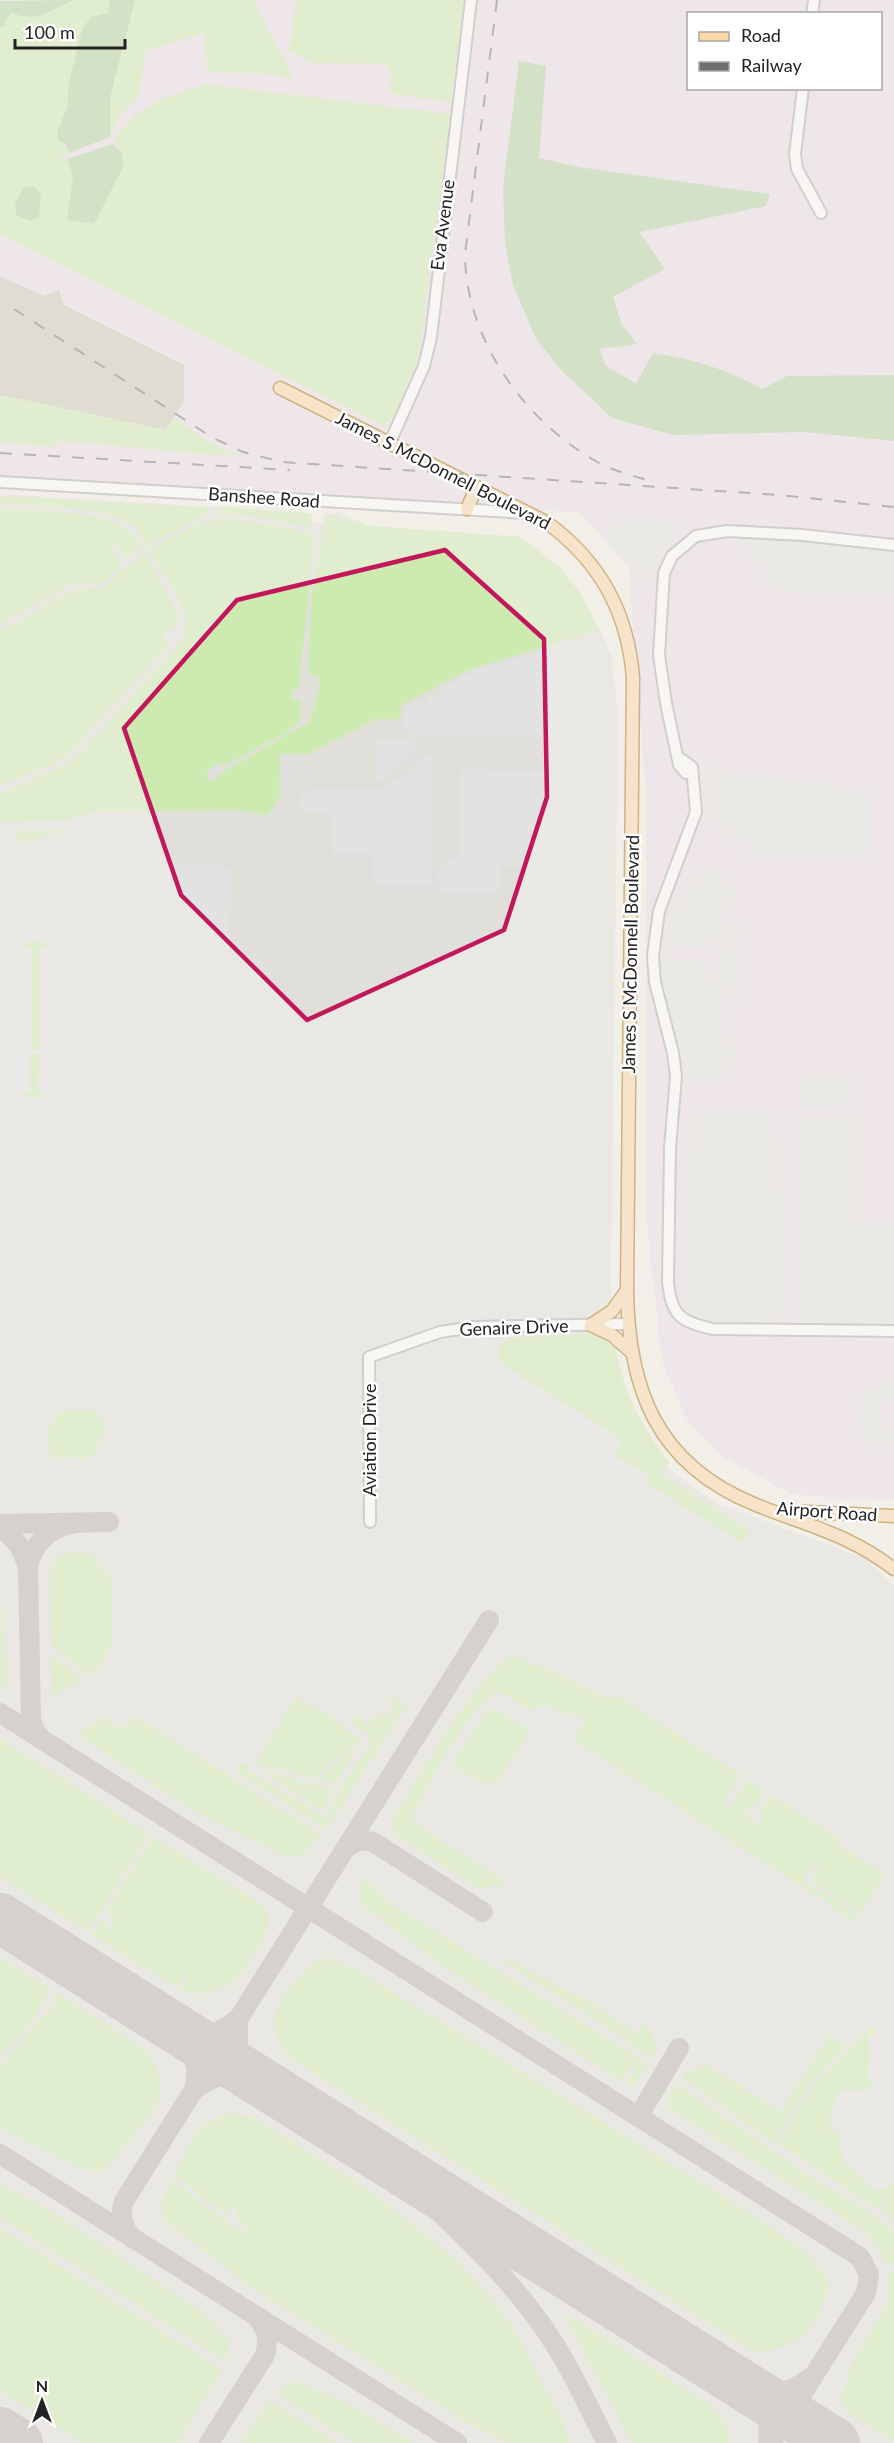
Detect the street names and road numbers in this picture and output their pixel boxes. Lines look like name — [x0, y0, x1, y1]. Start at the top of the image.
street label: Eva Avenue — [426, 178, 459, 272]
street label: James S McDonnell Boulevard — [332, 406, 555, 534]
street label: Banshee Road — [208, 482, 321, 512]
street label: James S McDonnell Boulevard — [617, 835, 643, 1073]
street label: Genaire Drive — [459, 1314, 569, 1340]
street label: Aviation Drive — [358, 1384, 380, 1496]
street label: Airport Road — [776, 1497, 878, 1525]

